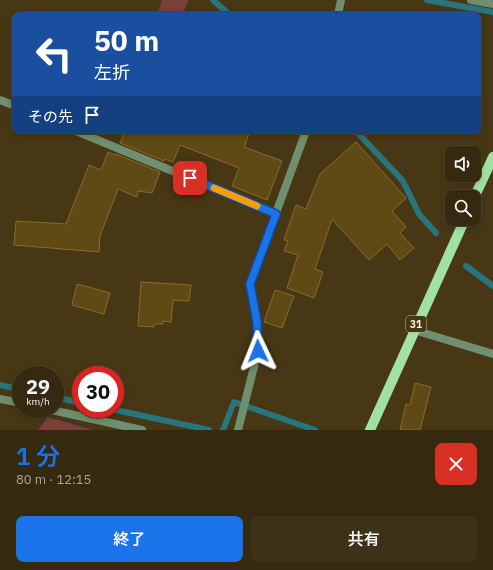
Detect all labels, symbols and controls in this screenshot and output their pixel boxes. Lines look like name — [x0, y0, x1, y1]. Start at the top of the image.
text: 50 m — [94, 22, 159, 59]
icon: left — [28, 28, 80, 80]
text: 左折 — [94, 61, 130, 84]
icon: arrive — [81, 104, 103, 126]
text: その先 — [28, 107, 73, 126]
map controls — [445, 146, 481, 226]
button: sound — [445, 146, 481, 182]
pin — [173, 161, 207, 195]
icon: arrive — [179, 167, 201, 189]
button: search — [445, 190, 481, 226]
road number: 31 — [406, 316, 426, 332]
position arrow — [237, 330, 279, 372]
speed limit sign: 30 — [72, 366, 124, 418]
text: 29 — [26, 373, 50, 400]
text: km/h — [26, 395, 50, 408]
text: 1 分 — [16, 440, 60, 472]
button: close — [435, 443, 477, 485]
text: 80 m · 12:15 — [16, 471, 91, 488]
button: 終了 — [16, 516, 243, 562]
button: 共有 — [251, 516, 477, 562]

